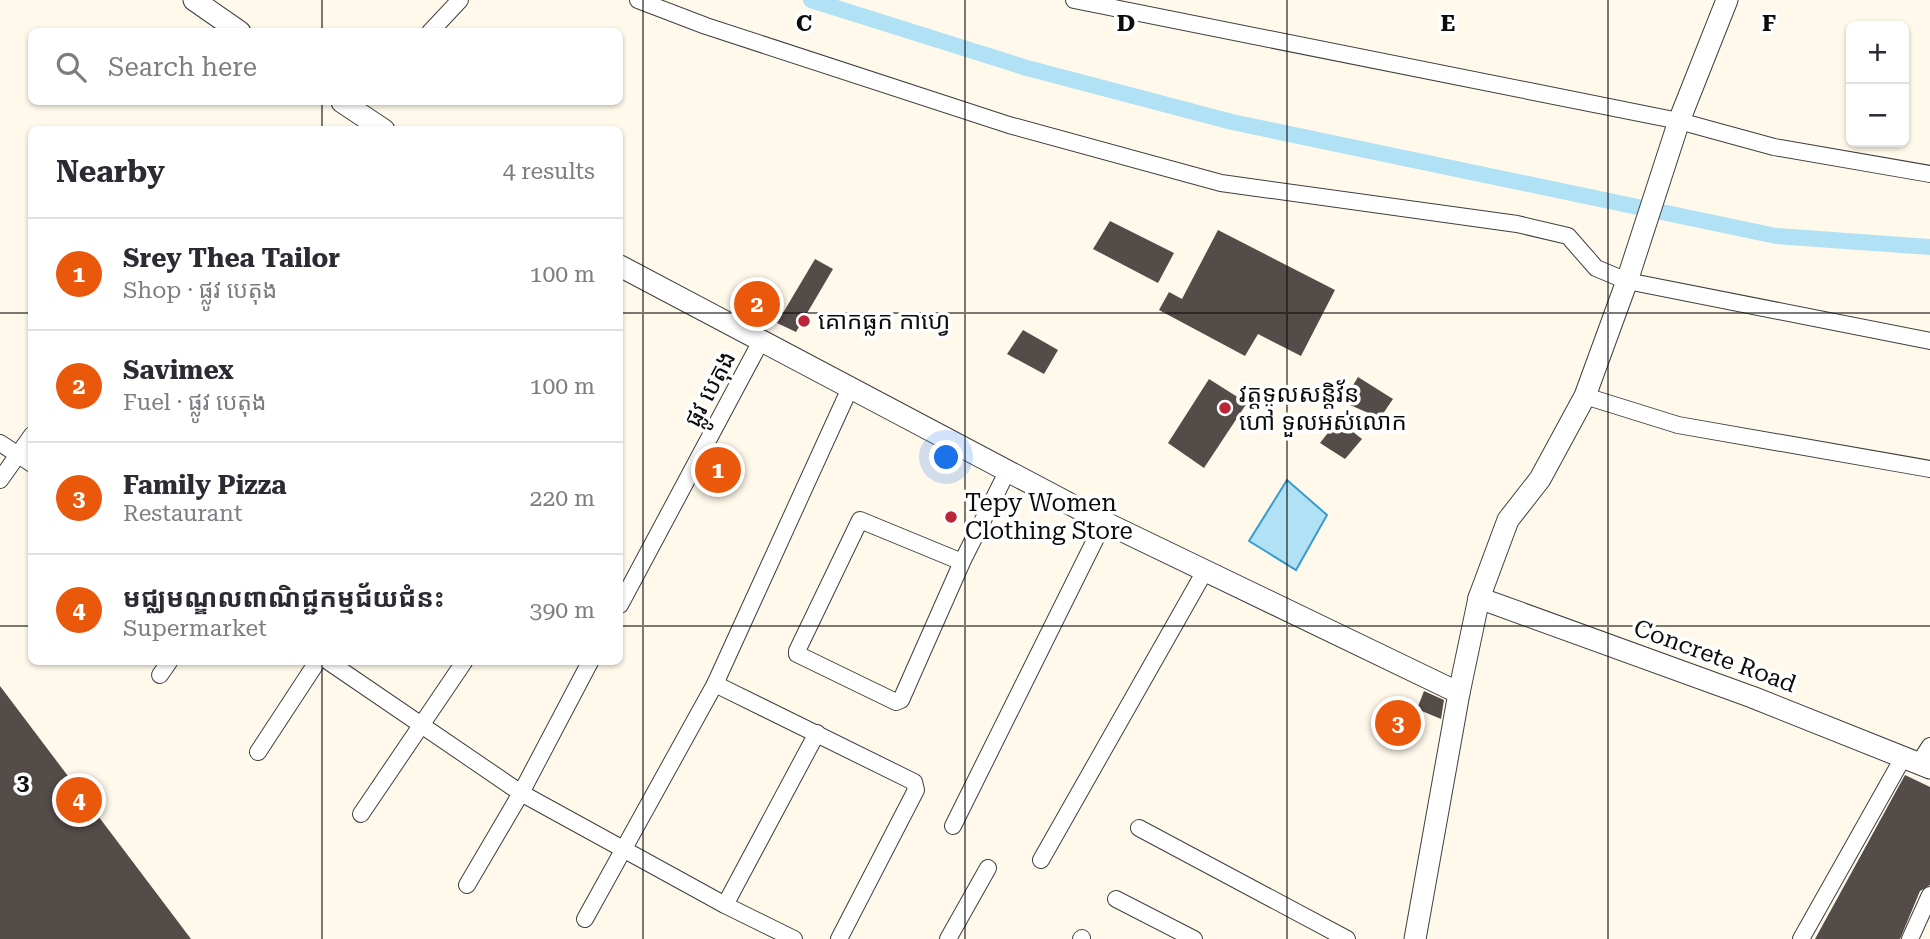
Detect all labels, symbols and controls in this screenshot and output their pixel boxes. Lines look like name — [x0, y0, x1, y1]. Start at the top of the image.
text: C — [796, 10, 812, 37]
text: D — [1117, 10, 1135, 37]
text: E — [1441, 10, 1455, 37]
text: F — [1762, 10, 1776, 37]
map controls — [1846, 21, 1909, 147]
button: + — [1846, 21, 1909, 84]
search box — [28, 28, 623, 105]
icon: search — [52, 48, 90, 86]
text: Search here — [108, 52, 257, 82]
button: − — [1846, 84, 1909, 147]
text: Nearby — [56, 154, 165, 189]
text: 4 results — [503, 158, 595, 185]
text: Srey Thea Tailor — [123, 243, 340, 273]
text: 1 — [73, 261, 85, 288]
text: 100 m — [530, 261, 595, 288]
text: Shop · ផ្លូវ បេតុង — [123, 277, 277, 304]
pin: 2 — [734, 278, 780, 330]
place label: គោកធ្លក កាហ្វេ — [818, 307, 950, 336]
marker: គោកធ្លក កាហ្វេ — [796, 313, 812, 329]
street label: ផ្លូវ បេតុង — [678, 346, 749, 435]
text: Savimex — [123, 355, 234, 385]
text: 2 — [73, 373, 85, 400]
text: 100 m — [530, 373, 595, 400]
place label: វត្តទូលសន្តិវ័ន ហៅ ទួលអស់លោក — [1239, 379, 1407, 437]
text: Fuel · ផ្លូវ បេតុង — [123, 389, 266, 416]
marker: វត្តទូលសន្តិវ័ន ហៅ ទួលអស់លោក — [1217, 400, 1233, 416]
your location — [929, 440, 963, 474]
pin: 1 — [695, 444, 741, 496]
text: Family Pizza — [123, 470, 287, 500]
text: 3 — [73, 485, 85, 512]
text: 220 m — [530, 485, 595, 512]
place label: Tepy Women Clothing Store — [965, 489, 1133, 545]
text: Restaurant — [123, 500, 242, 527]
marker: Tepy Women Clothing Store — [943, 509, 959, 525]
text: មជ្ឈមណ្ឌលពាណិជ្ជកម្មជ័យជំនះ — [123, 583, 444, 613]
text: 4 — [73, 597, 85, 624]
text: 390 m — [530, 597, 595, 624]
street label: Concrete Road — [1630, 614, 1800, 698]
text: Supermarket — [123, 615, 267, 642]
pin: 3 — [1375, 697, 1421, 749]
text: 3 — [17, 769, 30, 796]
pin: 4 — [56, 774, 102, 826]

